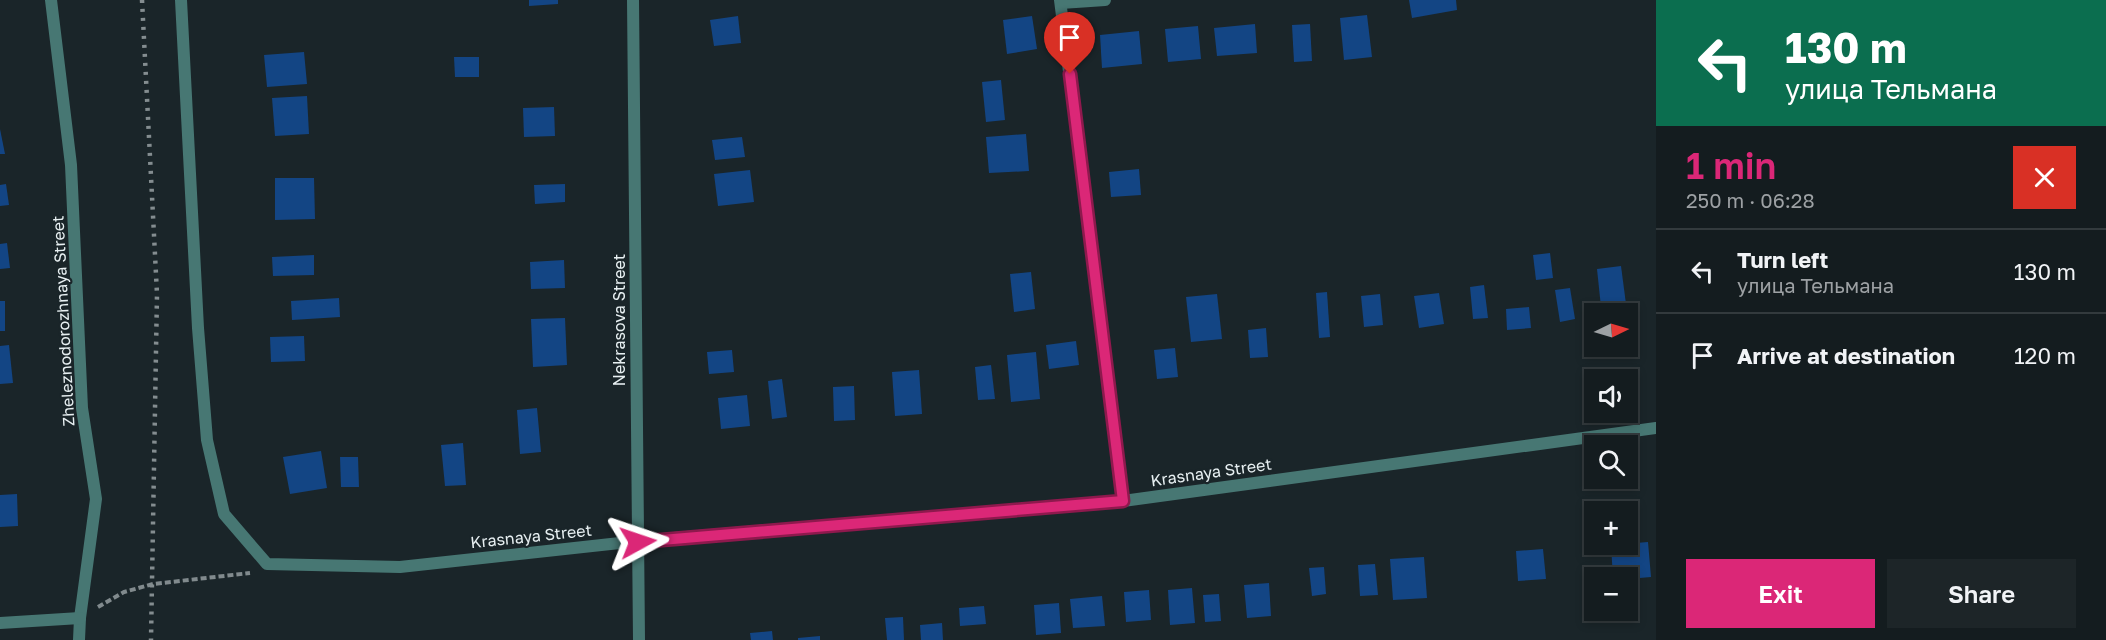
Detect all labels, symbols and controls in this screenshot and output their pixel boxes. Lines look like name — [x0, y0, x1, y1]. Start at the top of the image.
pin — [1044, 12, 1095, 74]
icon: arrive — [1053, 21, 1086, 54]
text: 130 m — [1785, 22, 1907, 72]
icon: left — [1686, 24, 1764, 102]
text: улица Тельмана — [1785, 73, 1997, 105]
text: 1 min — [1686, 144, 1776, 187]
button: close — [2013, 146, 2076, 209]
text: 250 m · 06:28 — [1686, 188, 1815, 212]
street label: Zheleznodorozhnaya Street — [47, 215, 79, 427]
text: Turn left — [1737, 246, 1828, 273]
street label: Nekrasova Street — [609, 254, 629, 386]
icon: left — [1686, 255, 1719, 288]
text: 130 m — [2014, 258, 2076, 285]
text: улица Тельмана — [1737, 273, 1894, 297]
north arrow — [1584, 303, 1638, 357]
map controls — [1584, 303, 1638, 621]
icon: arrive — [1686, 339, 1719, 372]
text: Arrive at destination — [1737, 342, 1955, 369]
text: 120 m — [2014, 342, 2076, 369]
button: sound — [1584, 369, 1638, 423]
button: search — [1584, 435, 1638, 489]
street label: Krasnaya Street — [1149, 454, 1273, 490]
button: + — [1584, 501, 1638, 555]
position arrow — [606, 510, 670, 574]
street label: Krasnaya Street — [469, 520, 593, 552]
button: Exit — [1686, 559, 1875, 628]
button: Share — [1887, 559, 2076, 628]
button: − — [1584, 567, 1638, 621]

